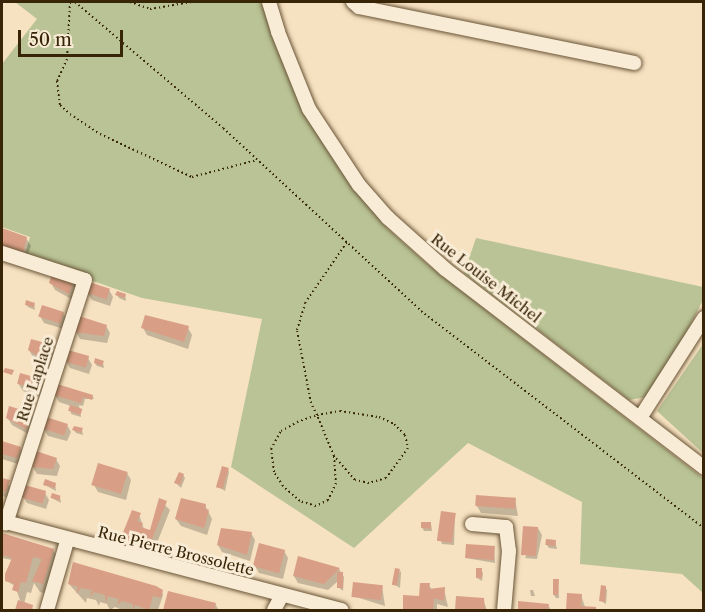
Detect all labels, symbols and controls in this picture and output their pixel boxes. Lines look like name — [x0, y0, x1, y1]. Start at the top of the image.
scale bar — [21, 18, 126, 56]
text: 50 m — [29, 29, 72, 51]
street label: Rue Louise Michel — [428, 230, 544, 326]
street label: Rue Laplace — [13, 334, 57, 424]
street label: Rue Pierre Brossolette — [96, 523, 256, 579]

